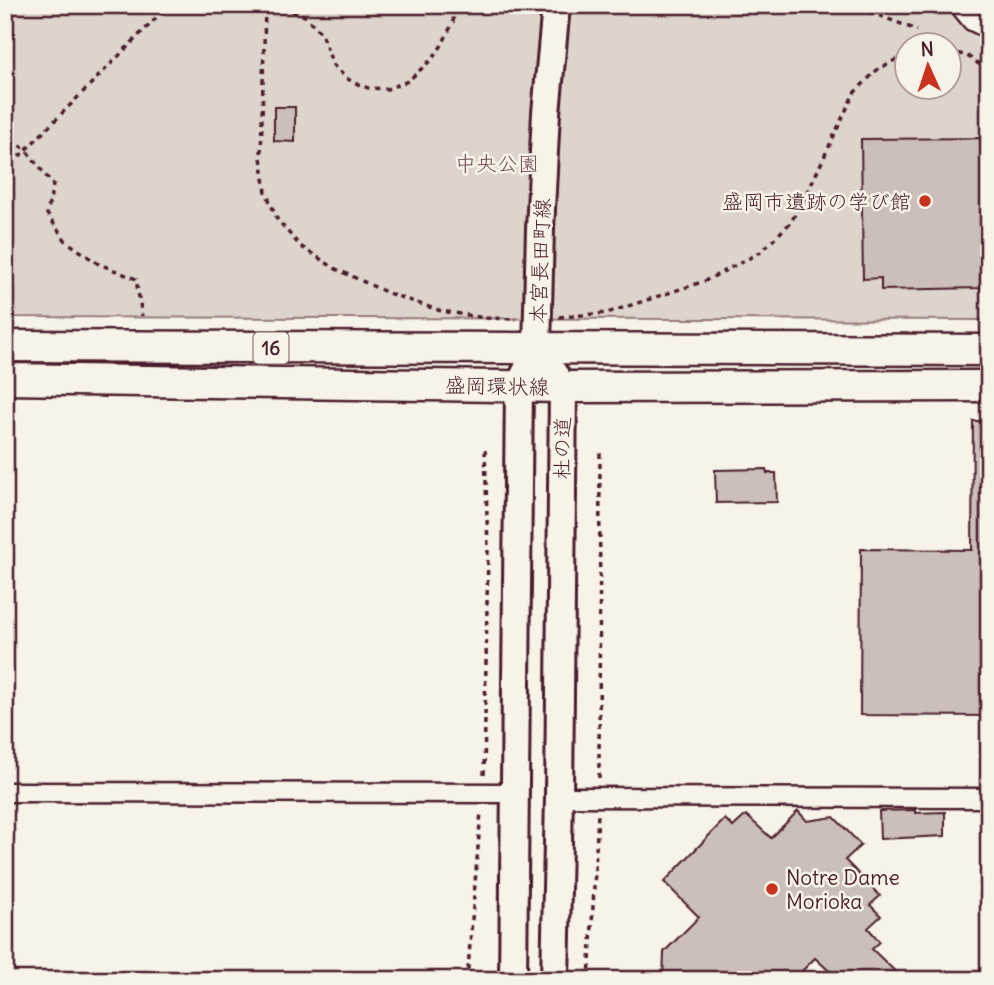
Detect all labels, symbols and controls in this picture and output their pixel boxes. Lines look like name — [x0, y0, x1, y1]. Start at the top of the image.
north arrow — [892, 32, 962, 102]
text: N — [920, 37, 934, 61]
park label: 中央公園 — [455, 150, 539, 177]
place label: 盛岡市遺跡の学び館 — [722, 188, 911, 215]
marker: 盛岡市遺跡の学び館 — [917, 193, 933, 209]
street label: 本宮長田町線 — [524, 198, 556, 324]
road number: 16 — [254, 332, 288, 364]
street label: 盛岡環状線 — [444, 372, 550, 400]
street label: 杜の道 — [548, 416, 576, 480]
place label: Notre Dame Morioka — [786, 864, 900, 915]
marker: Notre Dame Morioka — [764, 881, 780, 897]

